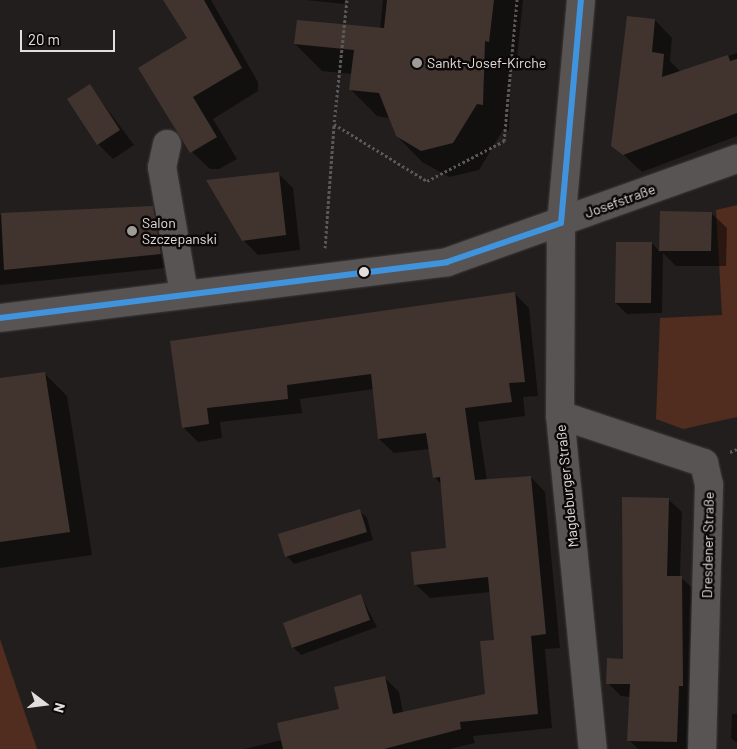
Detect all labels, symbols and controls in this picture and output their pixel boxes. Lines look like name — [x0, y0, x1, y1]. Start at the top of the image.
scale bar — [22, 20, 118, 52]
text: 20 m — [28, 30, 60, 48]
place label: Sankt-Josef-Kirche — [427, 55, 546, 71]
marker: Sankt-Josef-Kirche — [411, 57, 423, 69]
street label: Josefstraße — [582, 180, 658, 222]
place label: Salon Szczepanski — [142, 215, 217, 248]
marker: Salon Szczepanski — [126, 225, 138, 237]
unlabelled marker — [359, 267, 369, 277]
street label: Magdeburger Straße — [552, 424, 582, 548]
street label: Dresdener Straße — [699, 492, 717, 598]
north arrow — [20, 679, 70, 729]
text: N — [51, 701, 69, 715]

